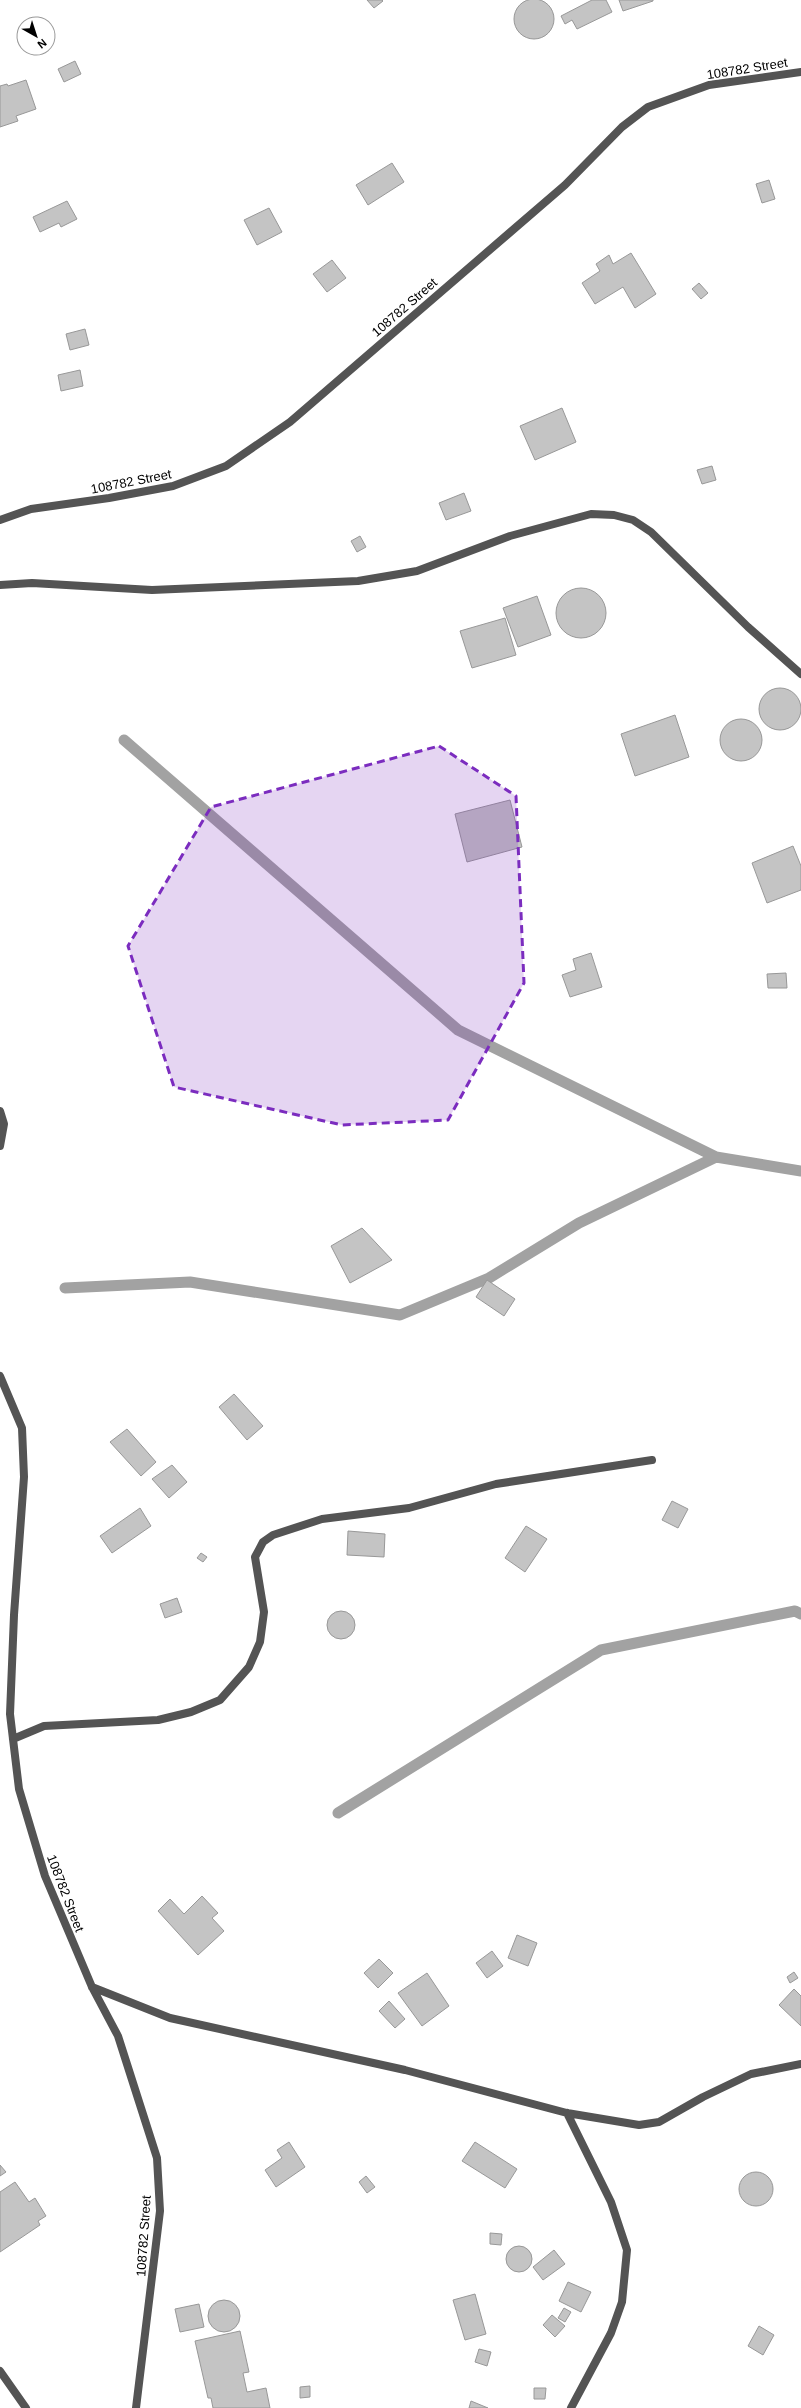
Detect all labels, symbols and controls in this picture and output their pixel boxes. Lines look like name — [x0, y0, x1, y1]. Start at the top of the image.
north arrow — [16, 16, 56, 56]
text: N — [35, 37, 49, 51]
street label: 108782 Street — [706, 55, 789, 82]
street label: 108782 Street — [369, 275, 440, 340]
street label: 108782 Street — [90, 466, 173, 497]
street label: 108782 Street — [44, 1852, 87, 1934]
street label: 108782 Street — [133, 2194, 154, 2277]

